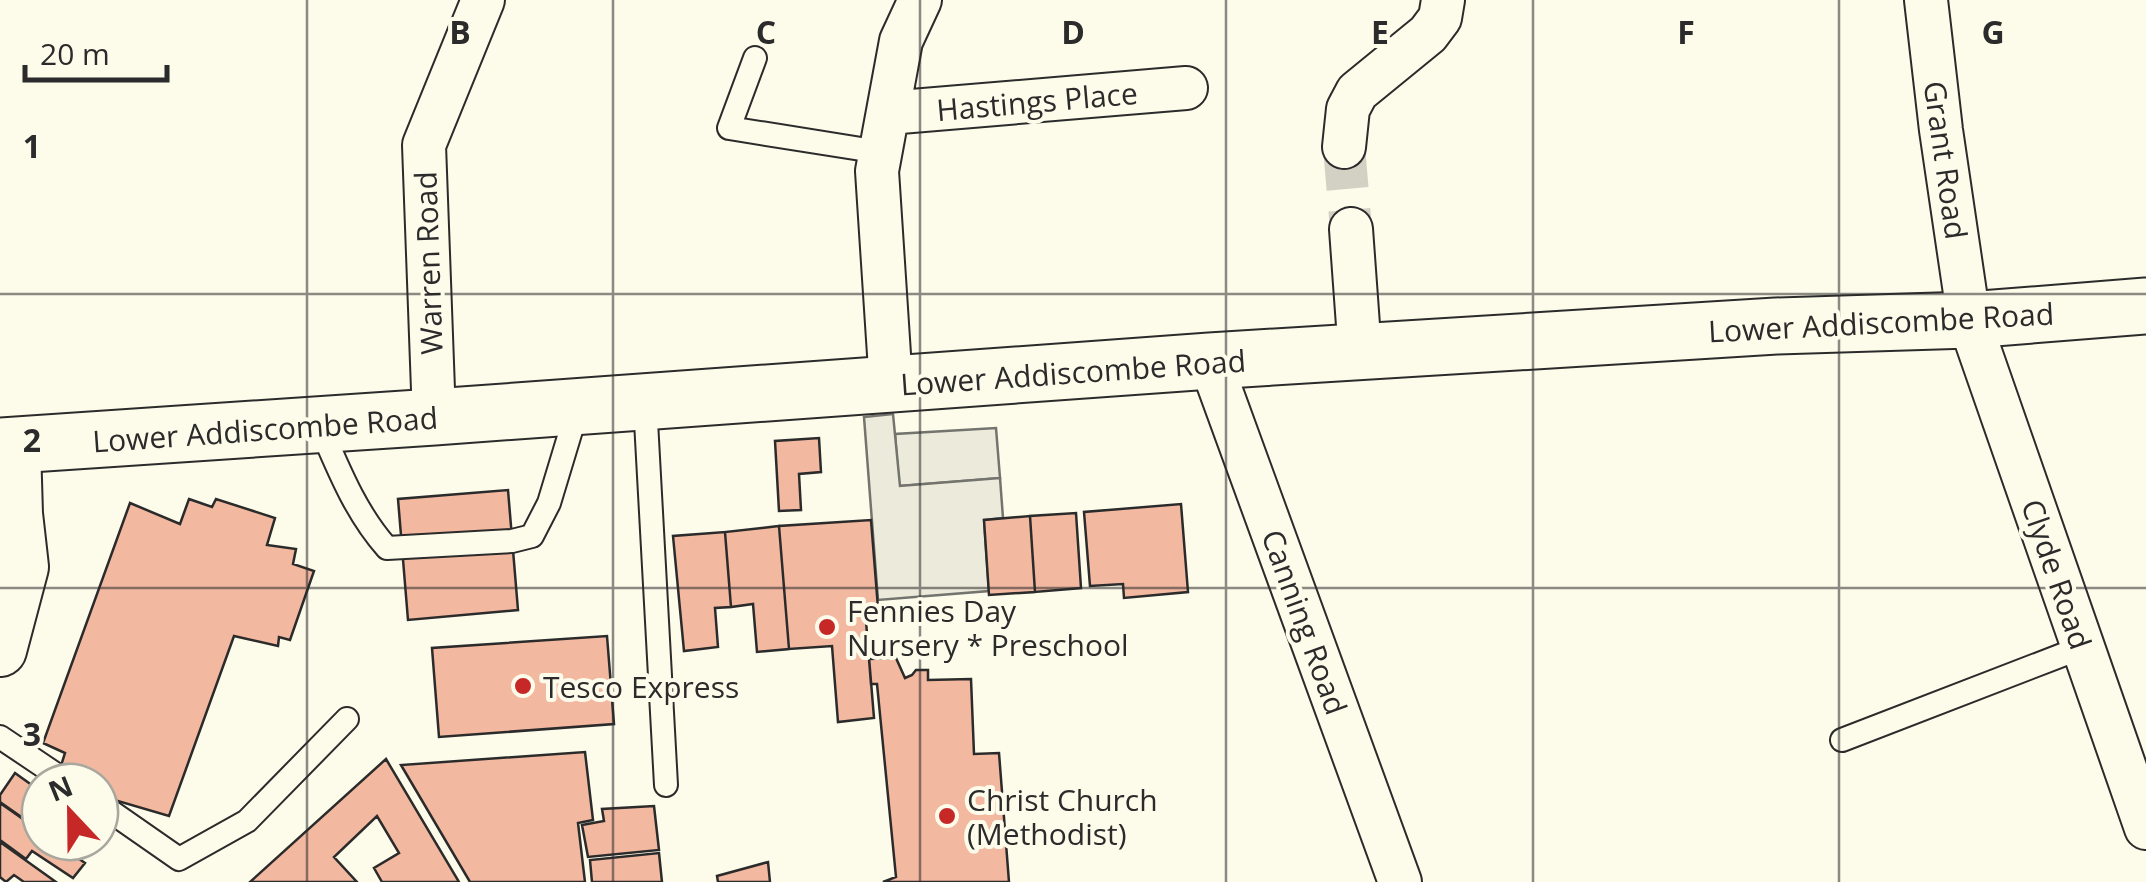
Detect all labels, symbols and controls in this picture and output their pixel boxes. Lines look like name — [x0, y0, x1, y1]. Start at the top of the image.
text: B — [449, 10, 471, 53]
text: C — [756, 10, 776, 53]
text: D — [1061, 10, 1085, 53]
text: E — [1371, 10, 1389, 53]
text: F — [1677, 10, 1695, 53]
text: G — [1981, 10, 2005, 53]
scale bar — [25, 20, 168, 82]
text: 20 m — [40, 33, 110, 74]
street label: Hastings Place — [935, 72, 1139, 130]
street label: Grant Road — [1915, 78, 1977, 242]
text: 1 — [23, 124, 41, 167]
street label: Warren Road — [404, 171, 452, 355]
street label: Lower Addiscombe Road — [1707, 292, 2055, 352]
street label: Lower Addiscombe Road — [899, 339, 1247, 405]
street label: Lower Addiscombe Road — [91, 396, 439, 462]
text: 2 — [23, 418, 41, 461]
street label: Clyde Road — [2012, 494, 2102, 654]
street label: Canning Road — [1253, 524, 1357, 720]
place label: Fennies Day Nursery * Preschool — [847, 590, 1129, 665]
marker: Fennies Day Nursery * Preschool — [816, 616, 838, 638]
place label: Tesco Express — [543, 666, 739, 707]
marker: Tesco Express — [512, 675, 534, 697]
text: 3 — [23, 712, 41, 755]
north arrow — [20, 762, 120, 862]
text: N — [43, 766, 78, 810]
place label: Christ Church (Methodist) — [967, 779, 1158, 854]
marker: Christ Church (Methodist) — [936, 805, 958, 827]

